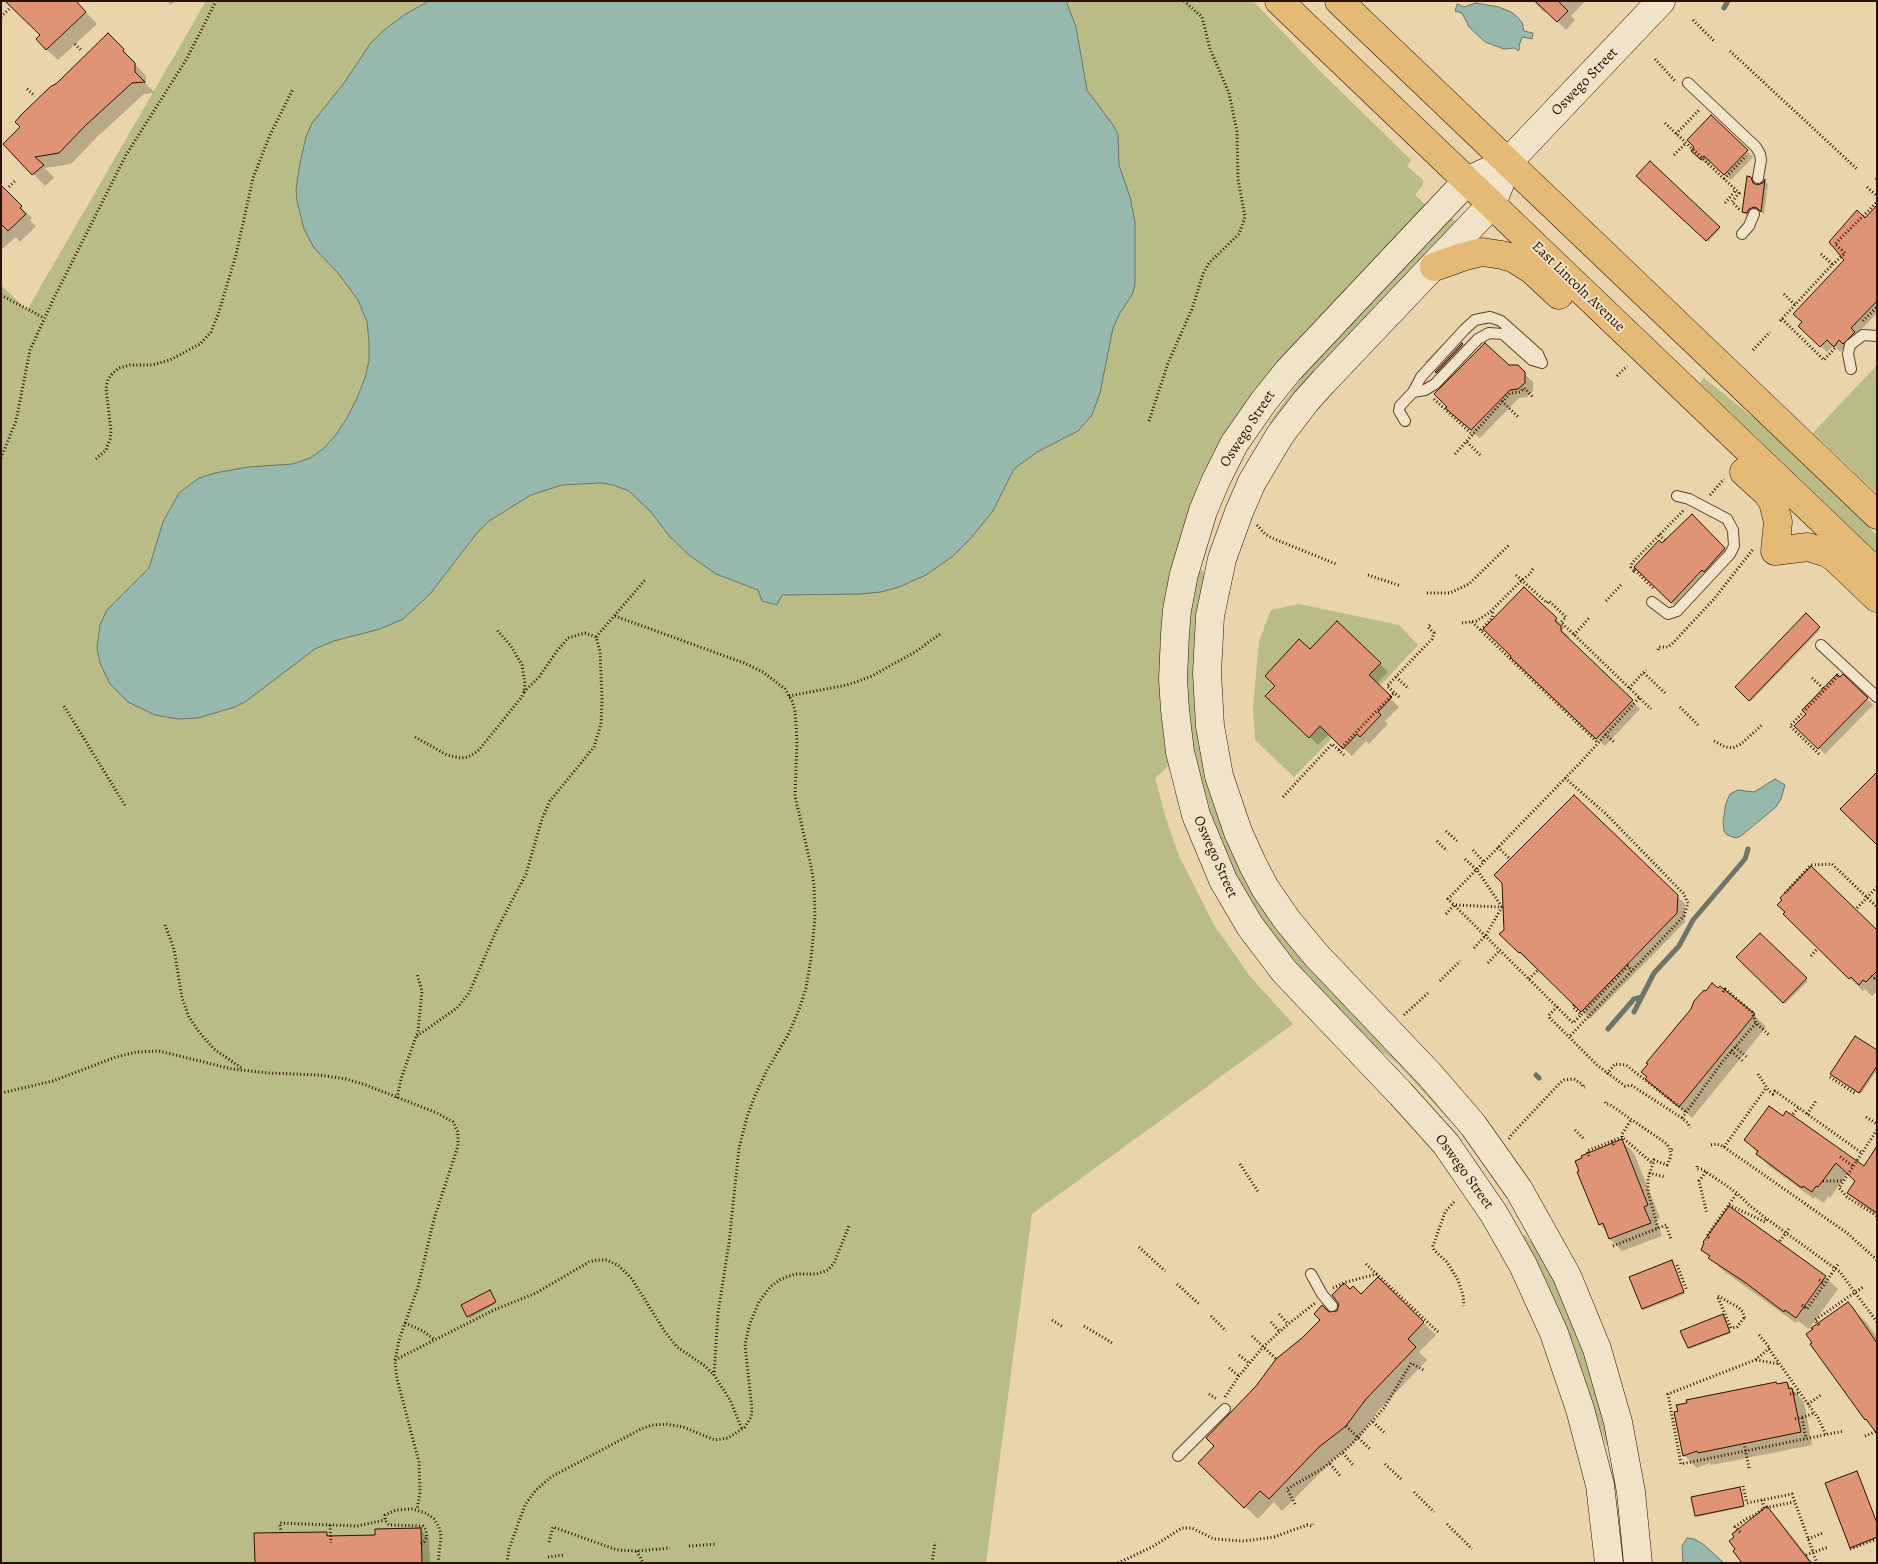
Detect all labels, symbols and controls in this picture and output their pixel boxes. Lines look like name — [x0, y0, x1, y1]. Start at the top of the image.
street label: Oswego Street — [1548, 44, 1622, 120]
street label: East Lincoln Avenue — [1528, 238, 1628, 336]
street label: Oswego Street — [1216, 387, 1280, 471]
street label: Oswego Street — [1189, 813, 1241, 901]
street label: Oswego Street — [1431, 1131, 1497, 1213]

